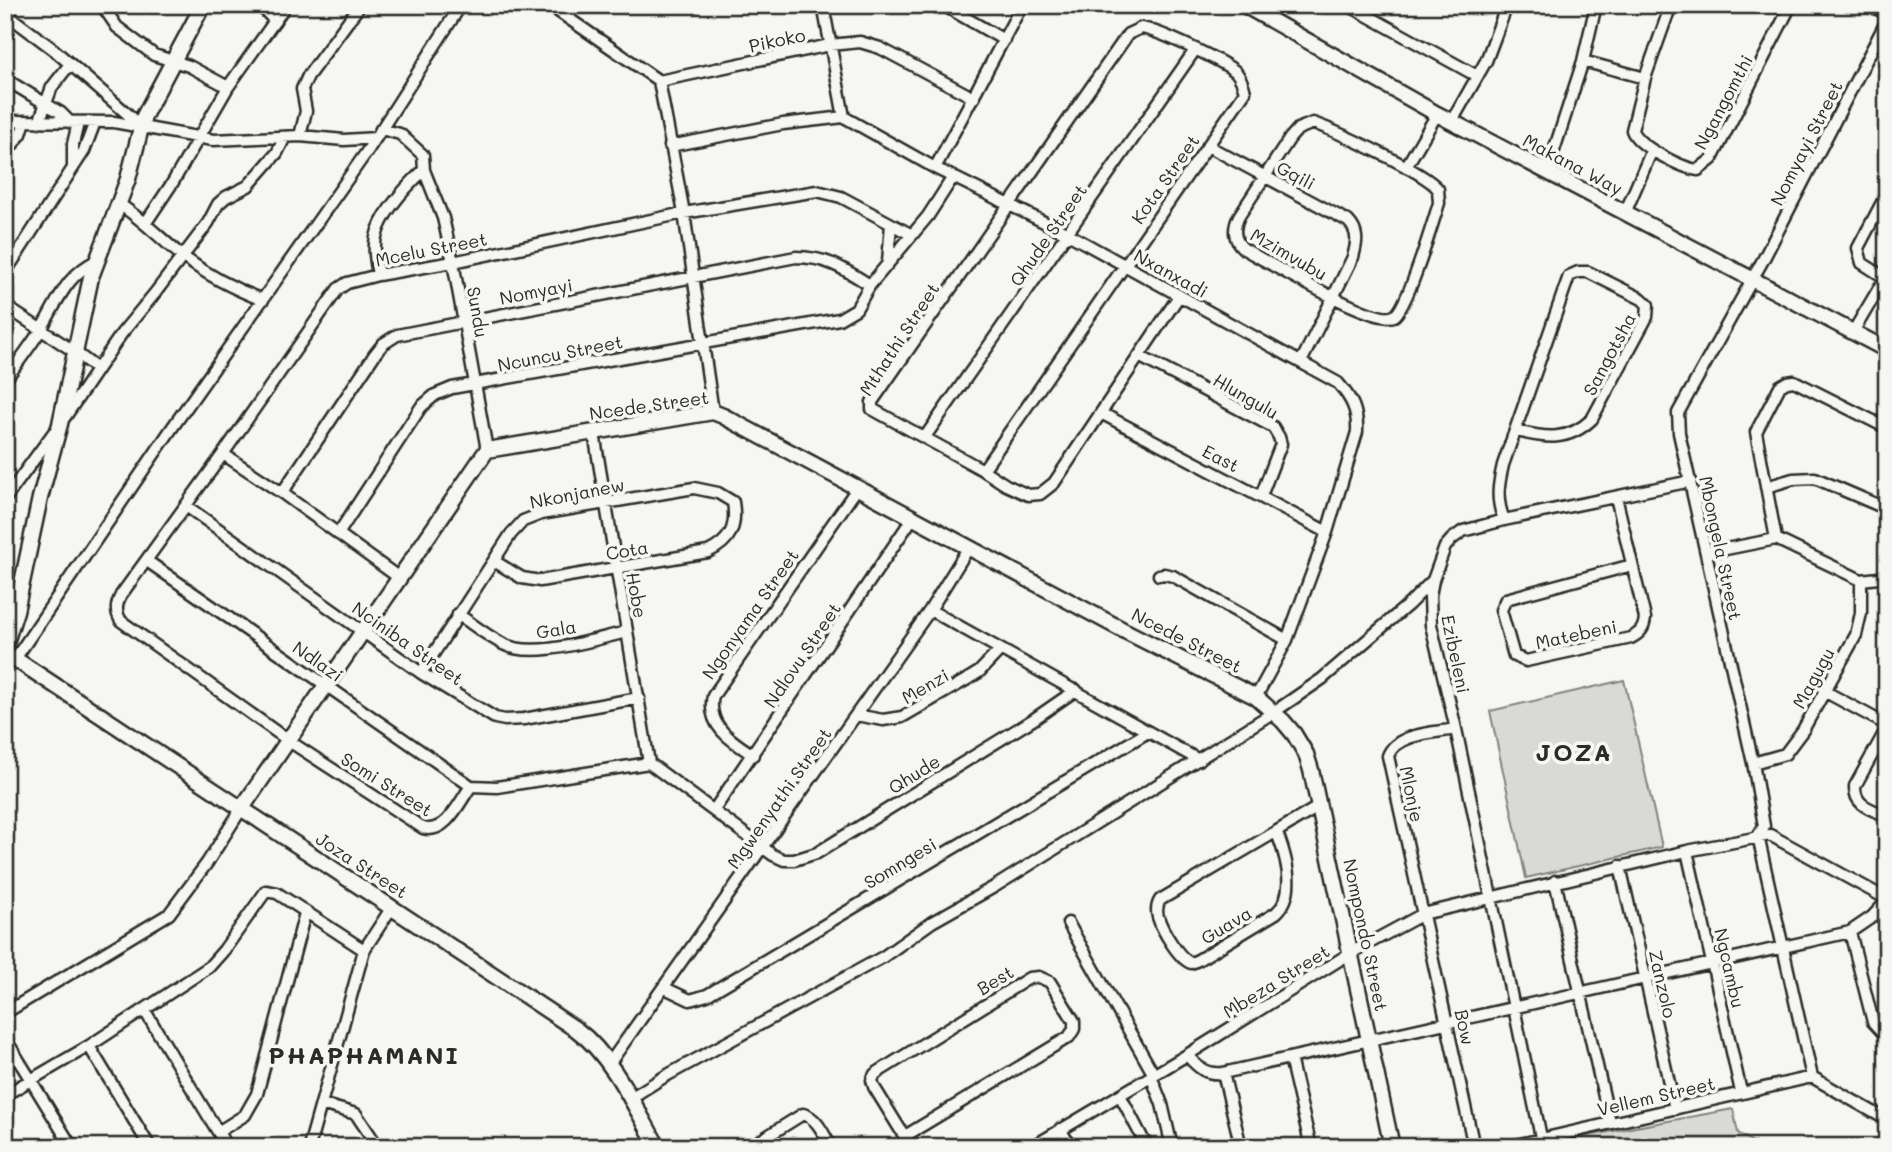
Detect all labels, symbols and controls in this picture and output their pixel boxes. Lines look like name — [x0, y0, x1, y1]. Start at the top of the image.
street label: Pikoko — [747, 22, 808, 58]
street label: Ngangomthi — [1688, 50, 1758, 154]
street label: Nomyayi Street — [1764, 77, 1848, 209]
street label: Makana Way — [1519, 128, 1627, 200]
street label: Kota Street — [1125, 130, 1205, 228]
street label: Gqili — [1273, 155, 1319, 195]
street label: Qhude Street — [1004, 179, 1092, 291]
street label: Mzimvubu — [1246, 222, 1332, 286]
street label: Mcelu Street — [373, 226, 489, 272]
street label: Nxanxadi — [1130, 243, 1212, 303]
street label: Nomyayi — [497, 272, 575, 310]
street label: Mthathi Street — [853, 278, 945, 400]
street label: Sundu — [462, 285, 494, 339]
street label: Sangotsha — [1577, 308, 1641, 400]
street label: Ncuncu Street — [495, 329, 625, 377]
street label: Hlungulu — [1209, 368, 1283, 424]
street label: Ncede Street — [588, 385, 710, 425]
street label: East — [1199, 439, 1243, 477]
street label: Nkonjanew — [528, 472, 626, 514]
street label: Mbongela Street — [1694, 474, 1748, 622]
street label: Cota — [604, 535, 650, 565]
street label: Ngonyama Street — [696, 544, 804, 684]
street label: Hobe — [621, 570, 653, 620]
street label: Nciniba Street — [348, 596, 468, 690]
street label: Ndlovu Street — [758, 598, 846, 712]
street label: Ncede Street — [1128, 602, 1246, 678]
street label: Ezibeleni — [1436, 613, 1476, 695]
street label: Gala — [534, 614, 578, 644]
street label: Matebeni — [1533, 614, 1619, 654]
street label: Ndlazi — [288, 635, 348, 687]
street label: Magugu — [1786, 643, 1840, 713]
street label: Menzi — [897, 663, 953, 709]
street label: Mgwenyathi Street — [721, 723, 837, 873]
district label: JOZA — [1535, 736, 1613, 767]
street label: Somi Street — [337, 746, 437, 822]
street label: Qhude — [884, 749, 944, 799]
street label: Mlonje — [1394, 764, 1430, 824]
street label: Joza Street — [311, 826, 413, 904]
street label: Somngesi — [859, 832, 941, 894]
street label: Nompondo Street — [1338, 857, 1394, 1013]
street label: Guava — [1196, 901, 1256, 949]
street label: Ngcambu — [1709, 926, 1751, 1010]
street label: Mbeza Street — [1218, 939, 1334, 1023]
street label: Zanzolo — [1644, 948, 1683, 1021]
street label: Best — [972, 960, 1018, 1000]
street label: Bow — [1450, 1007, 1480, 1047]
district label: PHAPHAMANI — [268, 1039, 460, 1070]
street label: Vellem Street — [1595, 1071, 1717, 1121]

